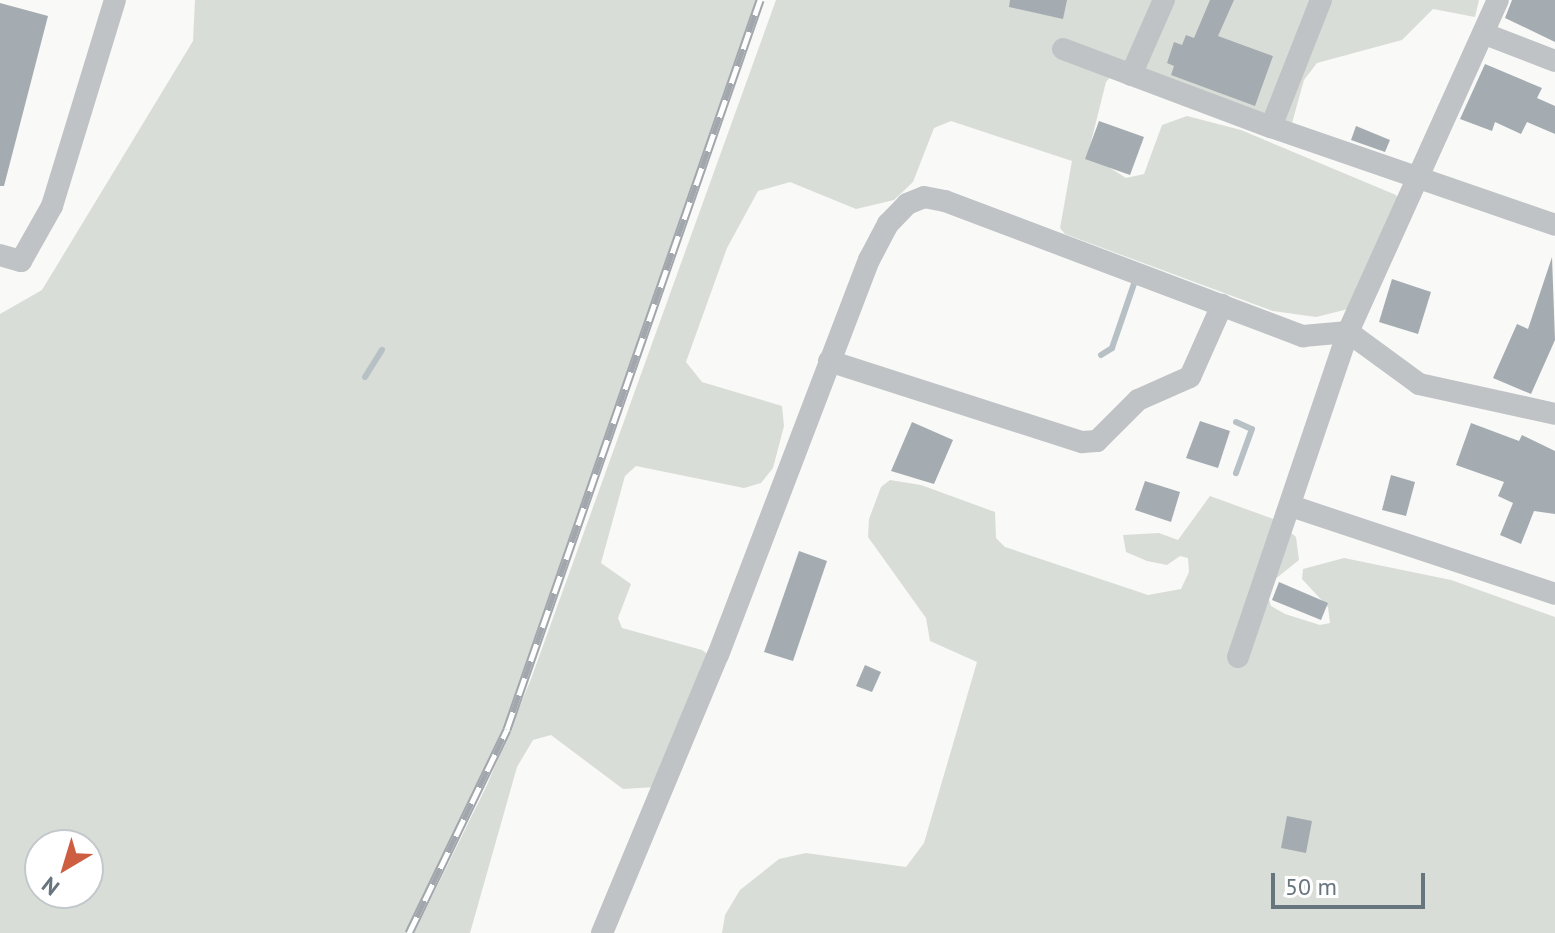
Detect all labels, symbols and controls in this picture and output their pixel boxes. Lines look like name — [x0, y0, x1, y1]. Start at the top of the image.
north arrow — [24, 829, 104, 909]
scale bar — [1275, 857, 1429, 907]
text: N — [36, 871, 65, 902]
text: 50 m — [1285, 871, 1337, 902]

